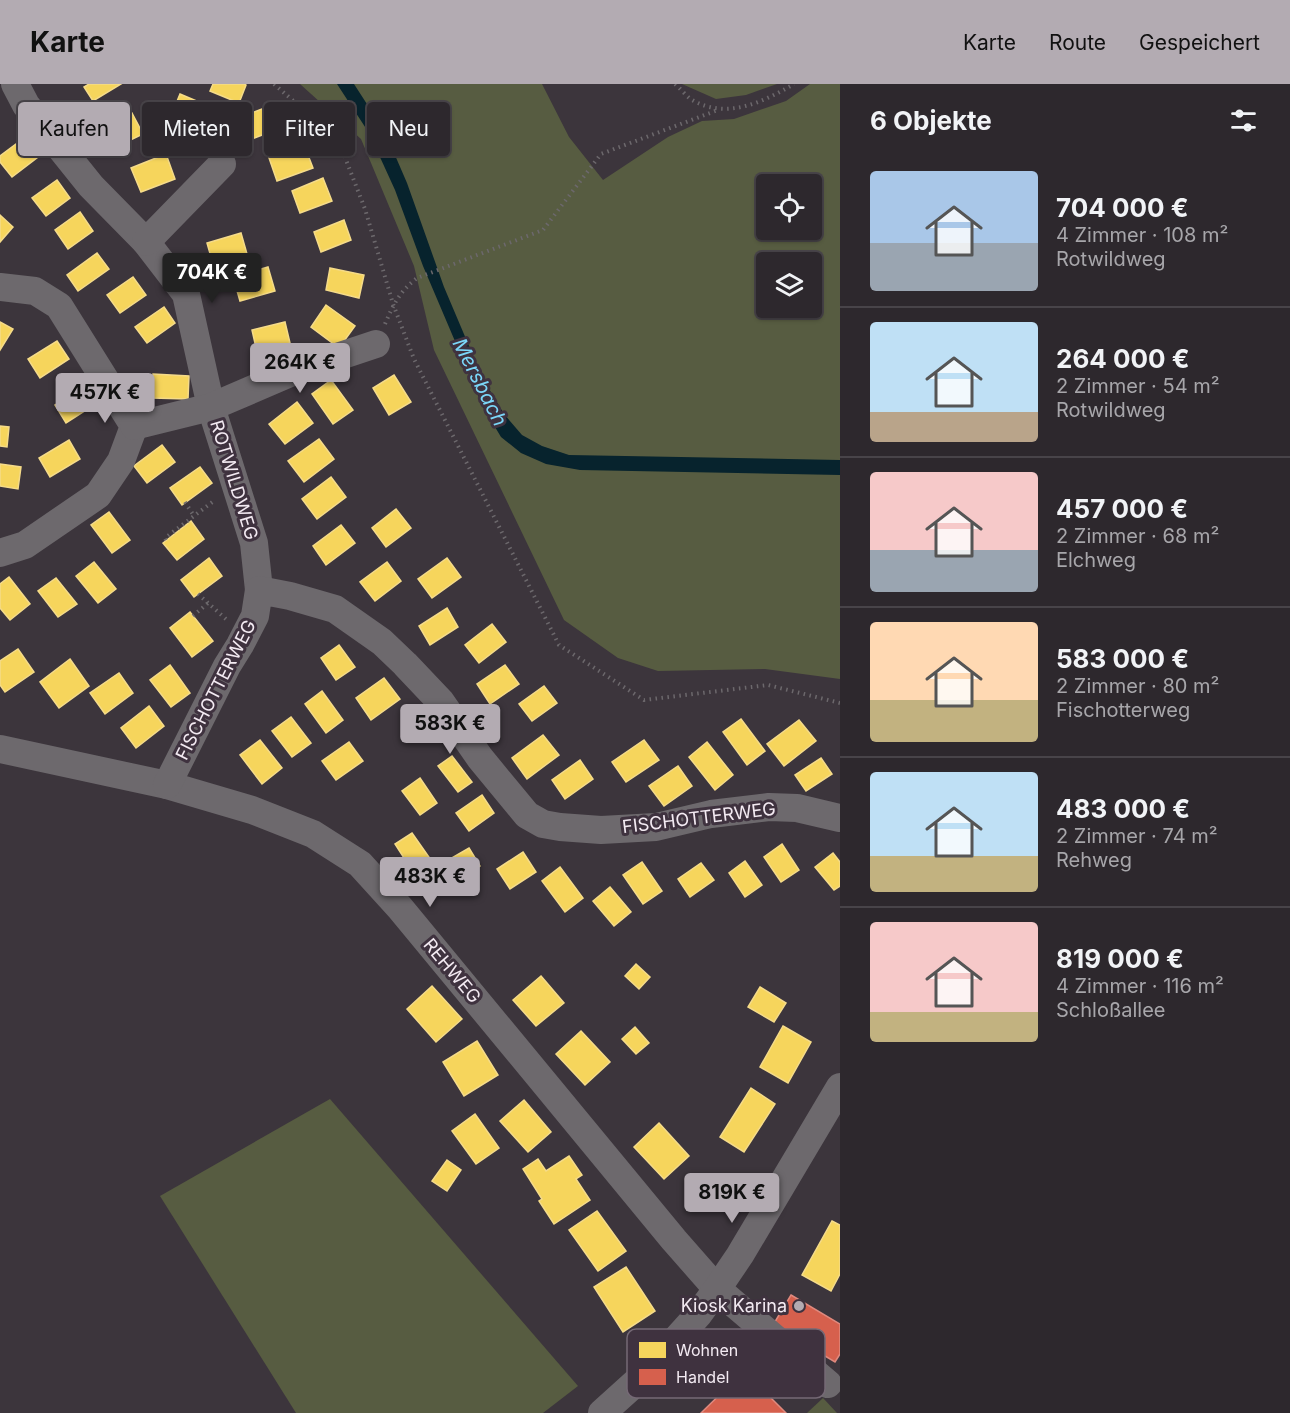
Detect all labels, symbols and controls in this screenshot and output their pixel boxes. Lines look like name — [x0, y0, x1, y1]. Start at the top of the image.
text: Karte — [30, 25, 105, 59]
text: Karte — [963, 30, 1016, 55]
text: Route — [1049, 30, 1106, 55]
text: Gespeichert — [1139, 30, 1260, 55]
chip: Kaufen — [18, 102, 130, 156]
chip: Mieten — [142, 102, 252, 156]
chip: Filter — [264, 102, 355, 156]
chip: Neu — [367, 102, 450, 156]
icon: filters — [1227, 104, 1260, 137]
text: 6 Objekte — [870, 105, 992, 136]
map controls — [756, 174, 822, 318]
button: locate — [756, 174, 822, 240]
text: 704 000 € — [1056, 192, 1189, 223]
icon: home — [918, 195, 990, 267]
text: 4 Zimmer · 108 m² — [1056, 223, 1228, 247]
text: Rotwildweg — [1056, 247, 1166, 271]
button: layers — [756, 252, 822, 318]
pin: 704K € — [163, 253, 261, 304]
text: 704K € — [176, 260, 248, 284]
water label: Mersbach — [448, 334, 512, 430]
pin: 264K € — [251, 343, 349, 394]
text: 264 000 € — [1056, 343, 1190, 374]
icon: home — [918, 346, 990, 418]
text: 264K € — [264, 350, 336, 374]
pin: 457K € — [56, 373, 154, 424]
text: 2 Zimmer · 54 m² — [1056, 374, 1220, 398]
text: 457K € — [70, 380, 140, 404]
text: Rotwildweg — [1056, 398, 1166, 422]
street label: ROTWILDWEG — [206, 417, 263, 542]
text: 457 000 € — [1056, 493, 1188, 524]
icon: home — [918, 496, 990, 568]
text: 2 Zimmer · 68 m² — [1056, 524, 1219, 548]
text: Elchweg — [1056, 548, 1136, 572]
street label: FISCHOTTERWEG — [171, 616, 260, 763]
text: 583 000 € — [1056, 643, 1189, 674]
icon: home — [918, 646, 990, 718]
text: 2 Zimmer · 80 m² — [1056, 674, 1219, 698]
text: Fischotterweg — [1056, 698, 1190, 722]
pin: 583K € — [401, 704, 499, 755]
text: 583K € — [414, 711, 486, 735]
text: 483 000 € — [1056, 793, 1190, 824]
icon: home — [918, 796, 990, 868]
street label: FISCHOTTERWEG — [621, 798, 777, 837]
text: 2 Zimmer · 74 m² — [1056, 824, 1218, 848]
text: Rehweg — [1056, 848, 1132, 872]
pin: 483K € — [381, 857, 479, 908]
text: 483K € — [394, 864, 466, 888]
street label: REHWEG — [419, 934, 485, 1007]
text: 819 000 € — [1056, 943, 1184, 974]
icon: home — [918, 946, 990, 1018]
text: 4 Zimmer · 116 m² — [1056, 974, 1224, 998]
text: Schloßallee — [1056, 998, 1165, 1022]
pin: 819K € — [683, 1173, 781, 1224]
text: 819K € — [698, 1180, 766, 1204]
place label: Kiosk Karina — [681, 1295, 787, 1316]
marker: Kiosk Karina — [792, 1299, 806, 1313]
legend — [627, 1329, 825, 1398]
text: Wohnen — [676, 1340, 738, 1360]
text: Handel — [676, 1367, 729, 1387]

